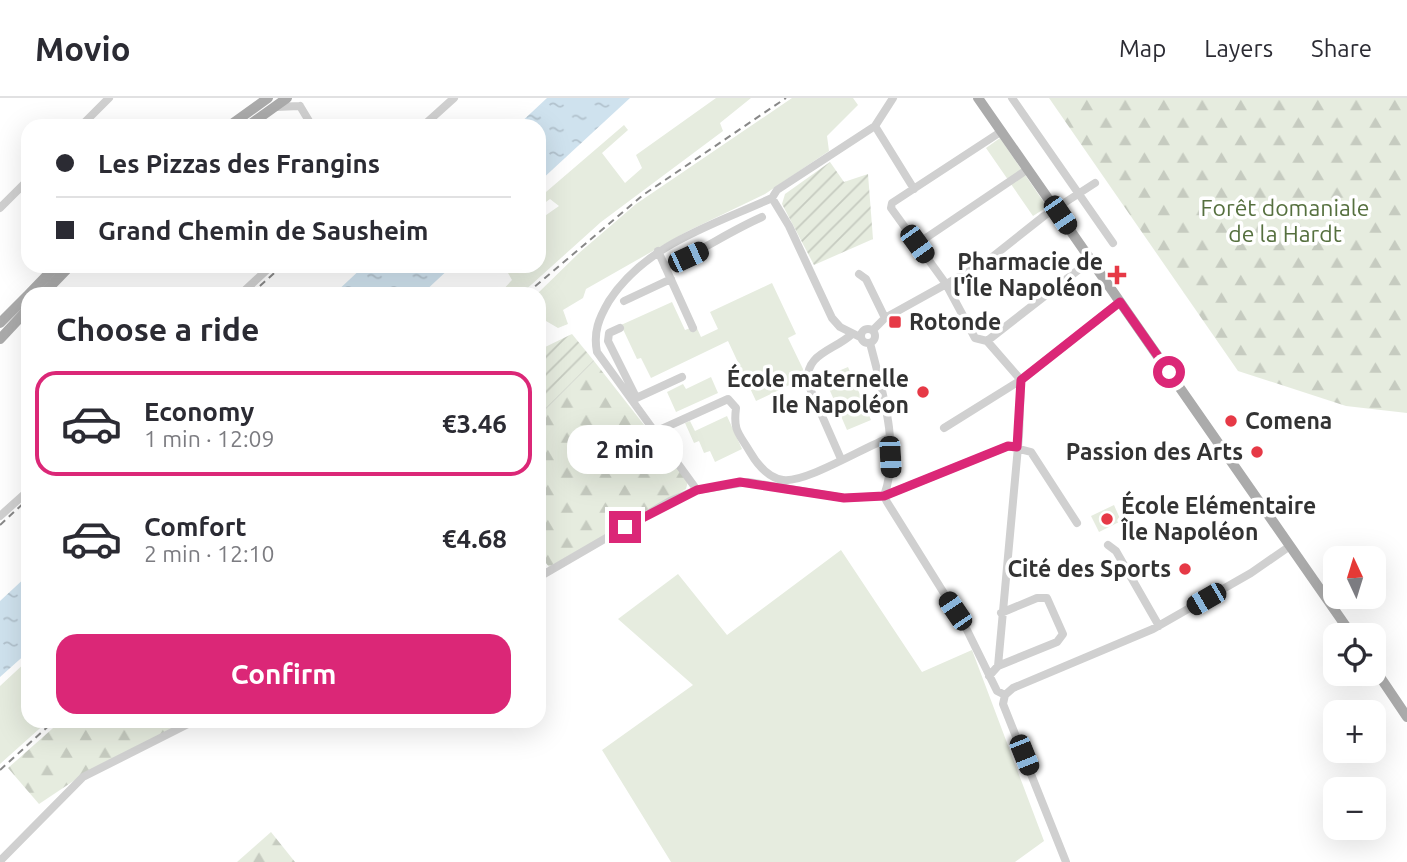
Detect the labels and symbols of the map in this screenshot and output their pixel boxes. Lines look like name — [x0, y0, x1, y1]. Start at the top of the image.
car — [1040, 192, 1081, 238]
park label: Forêt domaniale de la Hardt — [1200, 195, 1370, 246]
car — [897, 221, 938, 267]
car — [665, 239, 712, 275]
place label: Pharmacie de l'Île Napoléon — [953, 249, 1103, 300]
marker: Pharmacie de l'Île Napoléon — [1109, 267, 1125, 283]
place label: Rotonde — [909, 309, 1001, 334]
marker: Rotonde — [887, 314, 903, 330]
route start — [1153, 356, 1185, 388]
place label: École maternelle Ile Napoléon — [727, 363, 909, 417]
marker: École maternelle Ile Napoléon — [915, 384, 931, 400]
place label: Comena — [1245, 408, 1332, 433]
marker: Comena — [1223, 413, 1239, 429]
callout: 2 min — [567, 426, 683, 474]
car — [879, 435, 902, 479]
place label: Passion des Arts — [1066, 439, 1243, 464]
marker: Passion des Arts — [1249, 444, 1265, 460]
place label: École Elémentaire Île Napoléon — [1121, 490, 1316, 544]
route end — [609, 511, 641, 543]
marker: École Elémentaire Île Napoléon — [1099, 511, 1115, 527]
north arrow — [1323, 546, 1386, 609]
place label: Cité des Sports — [1007, 556, 1171, 581]
marker: Cité des Sports — [1177, 561, 1193, 577]
car — [1183, 579, 1230, 619]
car — [935, 588, 976, 634]
car — [1007, 732, 1042, 778]

